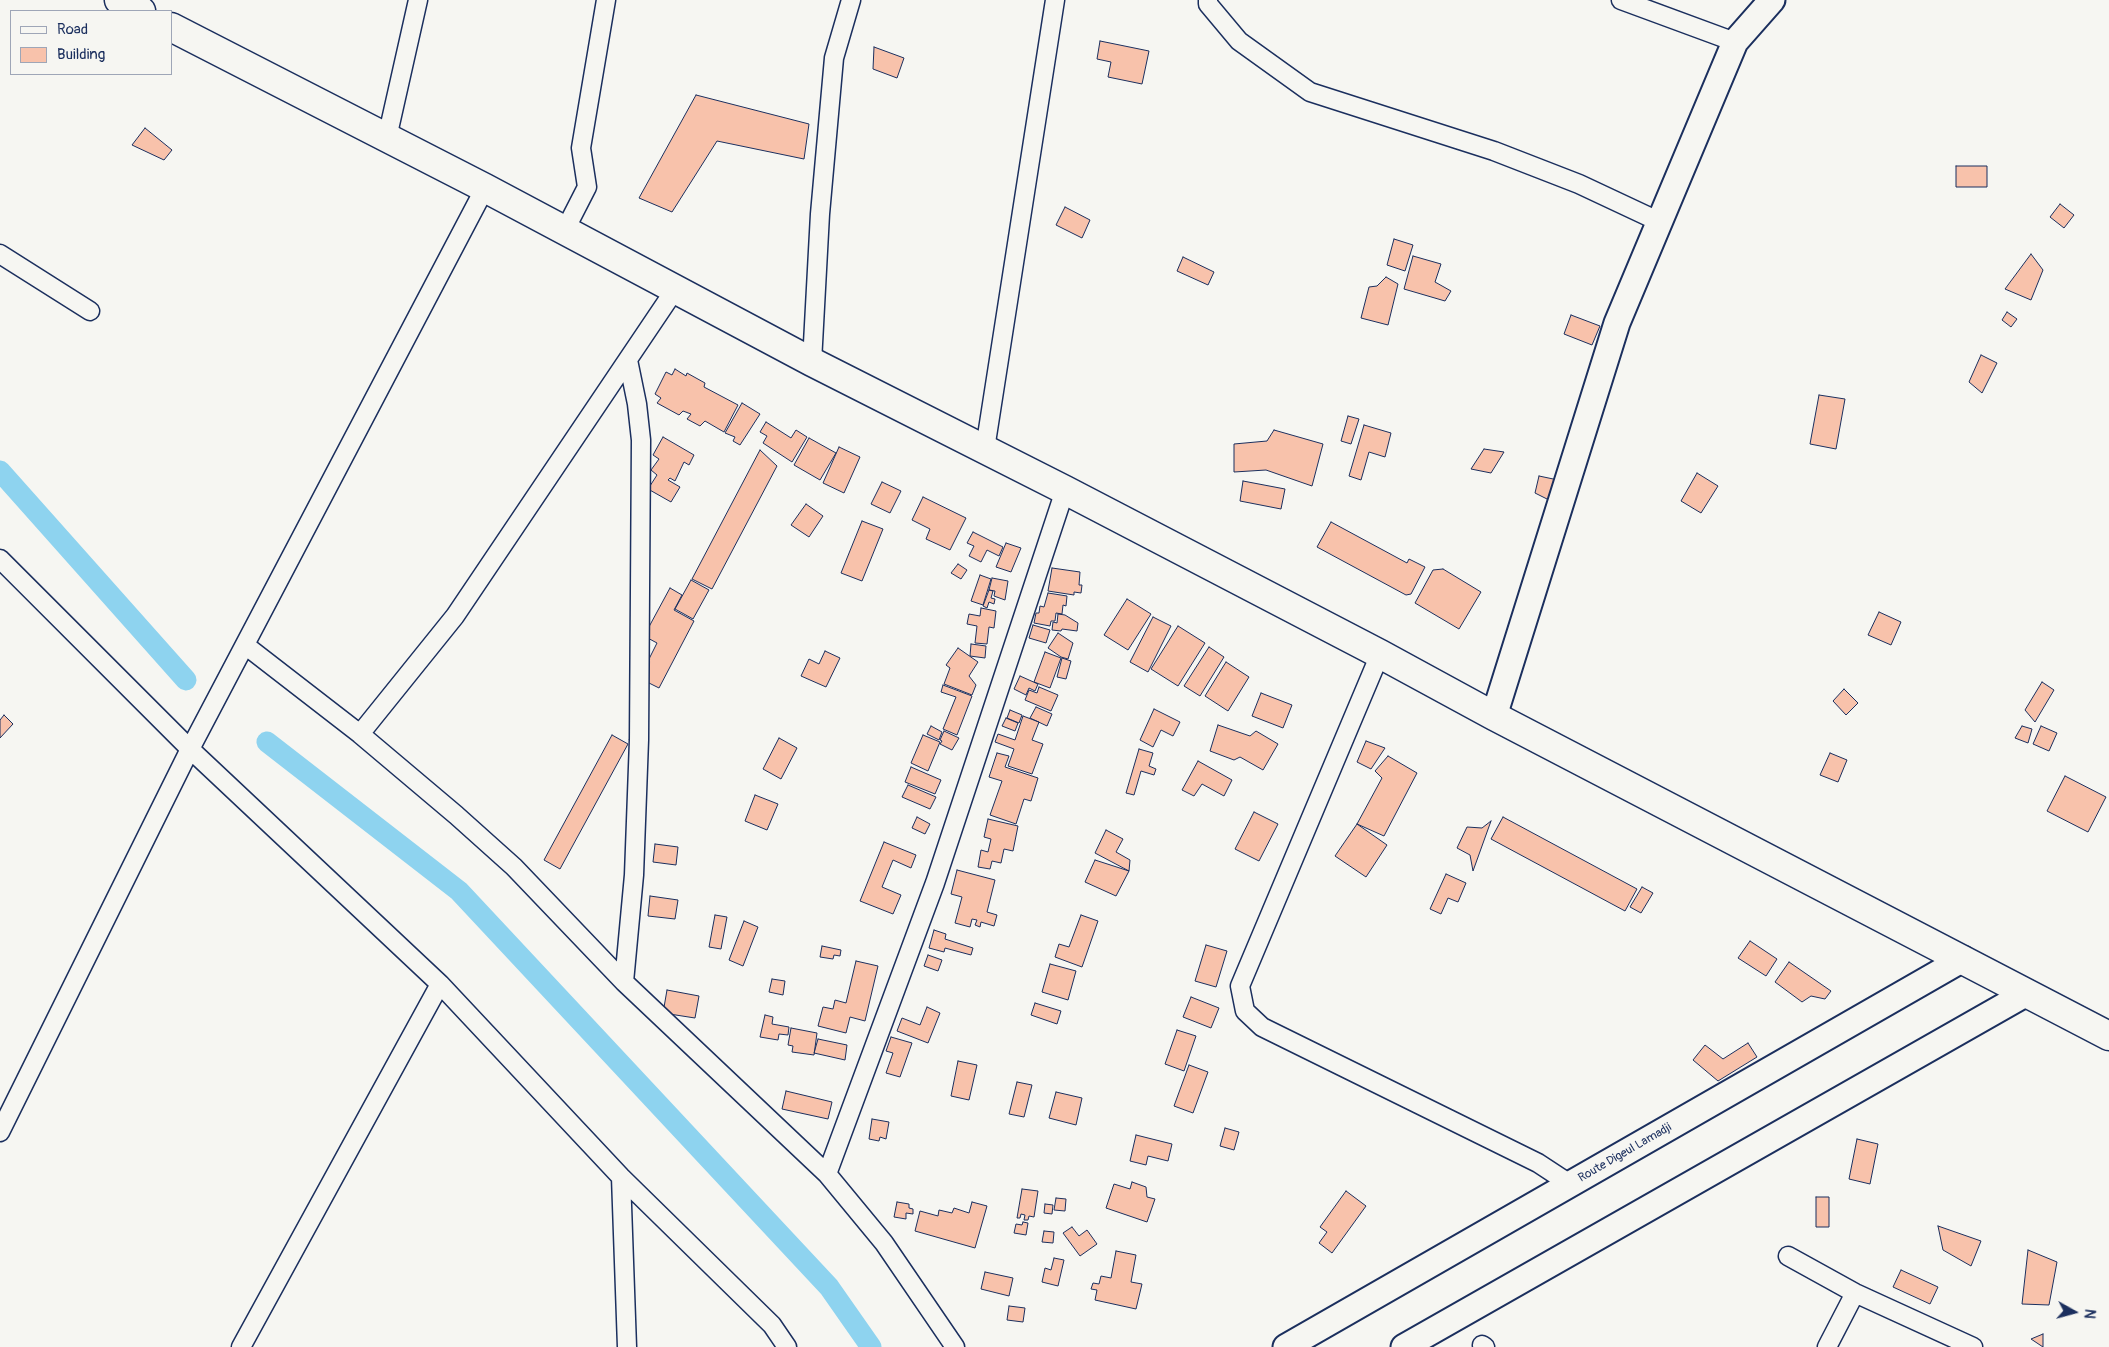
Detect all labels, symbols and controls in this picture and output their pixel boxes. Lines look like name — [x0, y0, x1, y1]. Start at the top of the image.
legend — [10, 10, 172, 75]
text: Road — [57, 20, 88, 39]
text: Building — [57, 45, 105, 64]
street label: Route Digeul Lamadji — [1576, 1120, 1674, 1186]
north arrow — [2049, 1287, 2099, 1337]
text: N — [2080, 1308, 2098, 1320]

